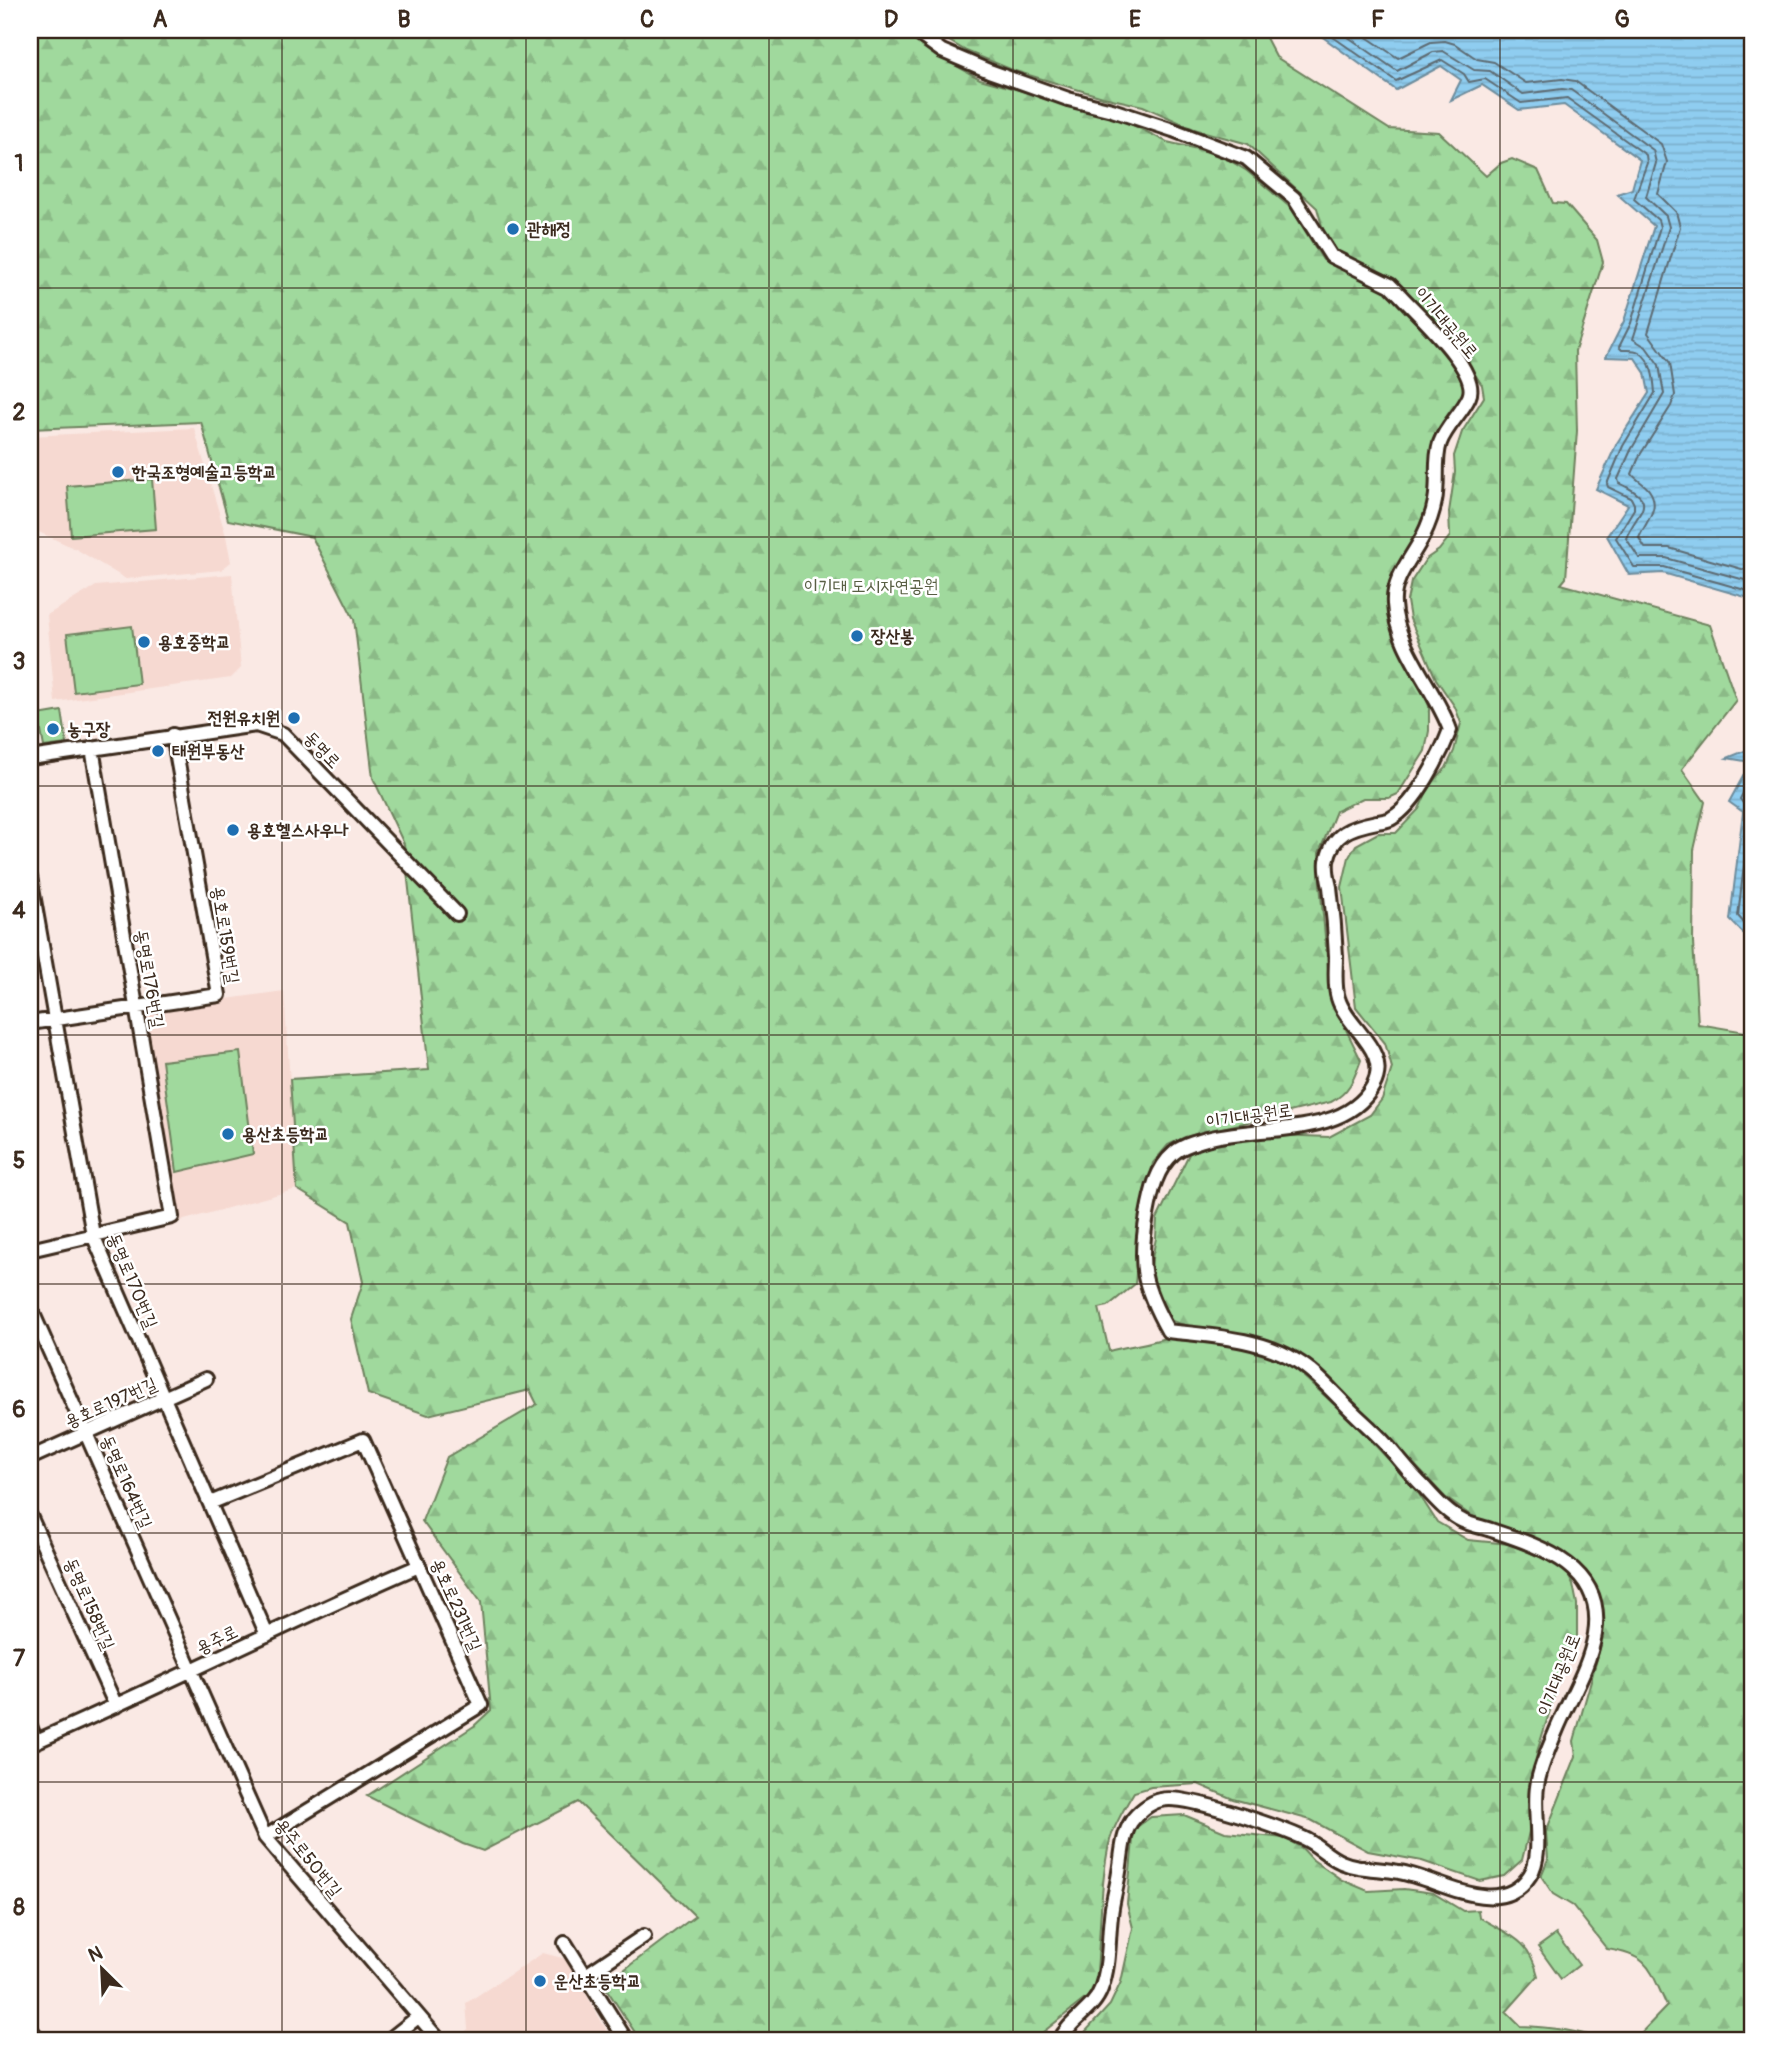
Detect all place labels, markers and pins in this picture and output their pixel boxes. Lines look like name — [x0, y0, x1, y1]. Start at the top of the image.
place label: 관해정 — [527, 218, 570, 241]
marker: 관해정 — [505, 221, 521, 237]
place label: 한국조형예술고등학교 — [131, 461, 277, 484]
marker: 한국조형예술고등학교 — [110, 464, 126, 480]
place label: 장산봉 — [870, 625, 914, 648]
marker: 장산봉 — [849, 628, 865, 644]
place label: 용호중학교 — [158, 631, 230, 654]
marker: 용호중학교 — [136, 634, 152, 650]
place label: 전원유치원 — [208, 707, 280, 730]
marker: 전원유치원 — [286, 710, 302, 726]
place label: 농구장 — [67, 718, 111, 741]
marker: 농구장 — [45, 721, 61, 737]
place label: 태원부동산 — [172, 740, 245, 763]
marker: 태원부동산 — [150, 743, 166, 759]
place label: 용호헬스사우나 — [247, 819, 349, 842]
marker: 용호헬스사우나 — [225, 822, 241, 838]
place label: 용산초등학교 — [242, 1123, 329, 1146]
marker: 용산초등학교 — [220, 1126, 236, 1142]
place label: 운산초등학교 — [554, 1970, 641, 1993]
marker: 운산초등학교 — [532, 1973, 548, 1989]

